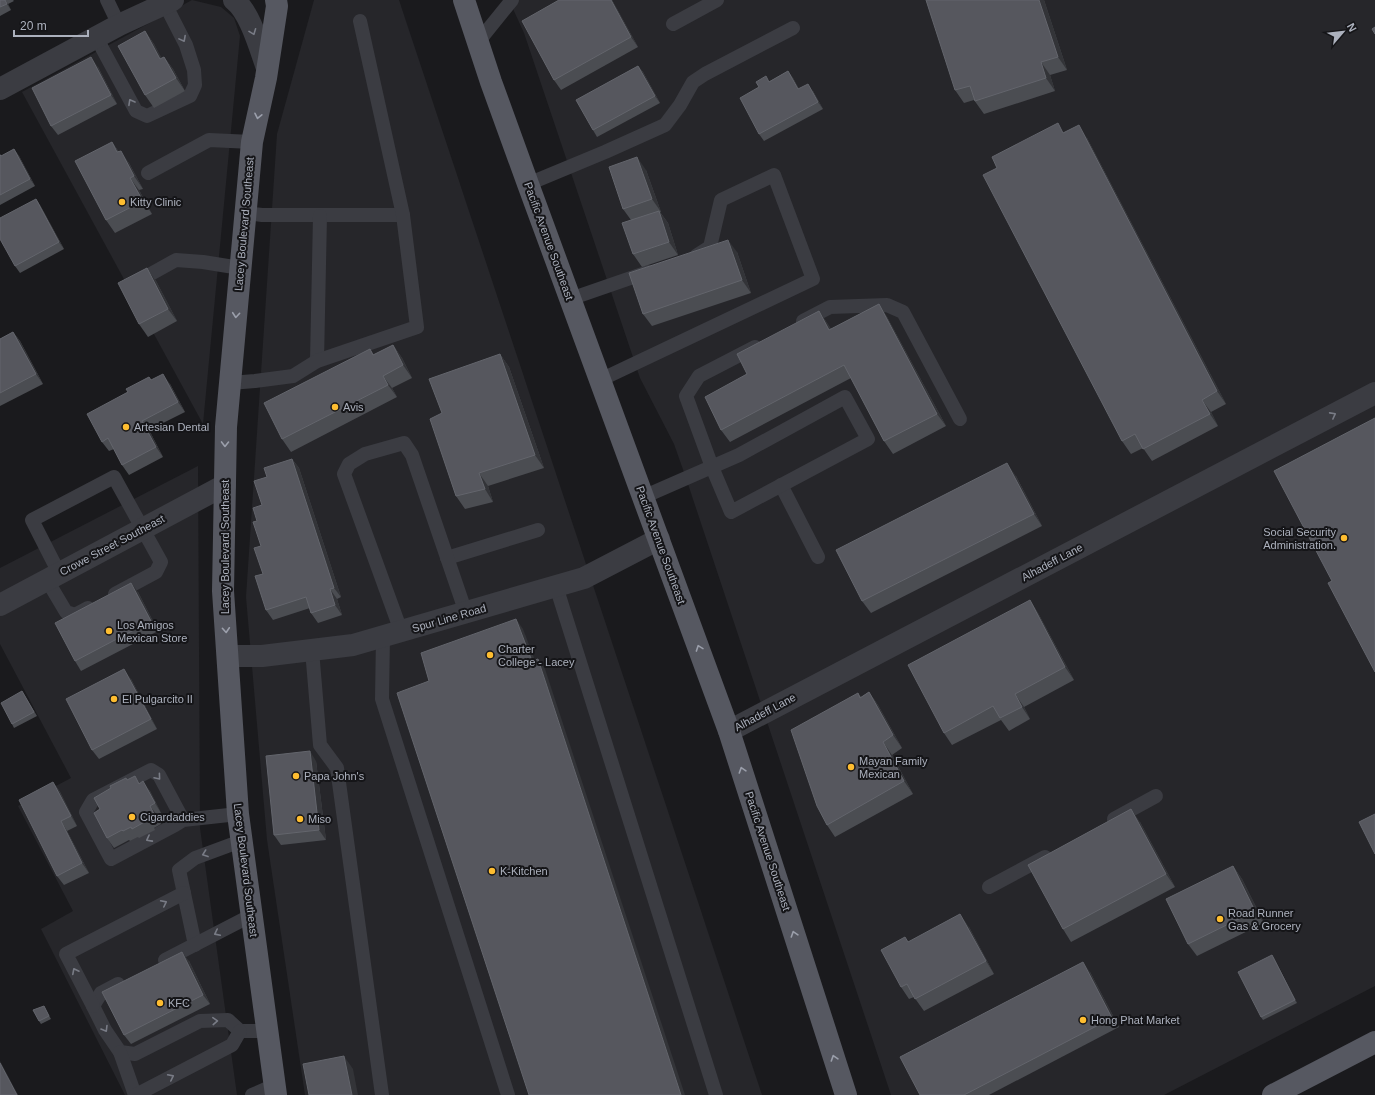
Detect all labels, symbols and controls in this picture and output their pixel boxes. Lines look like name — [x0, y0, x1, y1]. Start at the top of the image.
scale bar — [14, 12, 88, 38]
north arrow — [1323, 12, 1363, 52]
text: 20 m — [20, 19, 47, 33]
text: N — [1345, 21, 1359, 34]
one-way arrow — [249, 29, 257, 36]
one-way arrow — [179, 34, 186, 42]
one-way arrow — [129, 99, 136, 106]
one-way arrow — [254, 113, 262, 119]
street label: Lacey Boulevard Southeast — [232, 156, 256, 292]
street label: Pacific Avenue Southeast — [522, 180, 576, 302]
place label: Kitty Clinic — [130, 196, 182, 208]
marker: Kitty Clinic — [117, 197, 127, 207]
one-way arrow — [232, 312, 241, 318]
place label: Avis — [343, 401, 364, 413]
marker: Avis — [330, 402, 340, 412]
one-way arrow — [1329, 412, 1336, 420]
place label: Artesian Dental — [134, 421, 209, 433]
marker: Artesian Dental — [121, 422, 131, 432]
one-way arrow — [221, 441, 229, 447]
street label: Lacey Boulevard Southeast — [219, 480, 231, 614]
street label: Pacific Avenue Southeast — [634, 484, 688, 606]
street label: Crowe Street Southeast — [58, 512, 166, 578]
place label: Social Security Administration. — [1263, 526, 1336, 551]
marker: Social Security Administration. — [1339, 533, 1349, 543]
street label: Alhadeff Lane — [1019, 541, 1085, 583]
street label: Spur Line Road — [411, 602, 487, 634]
place label: Los Amigos Mexican Store — [117, 619, 187, 644]
marker: Los Amigos Mexican Store — [104, 626, 114, 636]
one-way arrow — [222, 627, 230, 633]
place label: Charter College - Lacey — [498, 643, 575, 668]
one-way arrow — [695, 644, 703, 651]
marker: Charter College - Lacey — [485, 650, 495, 660]
street label: Alhadeff Lane — [732, 691, 798, 733]
place label: El Pulgarcito II — [122, 693, 193, 705]
marker: El Pulgarcito II — [109, 694, 119, 704]
place label: Mayan Family Mexican — [859, 755, 928, 780]
marker: Mayan Family Mexican — [846, 762, 856, 772]
one-way arrow — [738, 767, 747, 774]
place label: Papa John's — [304, 770, 365, 782]
marker: Papa John's — [291, 771, 301, 781]
one-way arrow — [153, 772, 160, 779]
street label: Pacific Avenue Southeast — [743, 790, 793, 912]
street label: Lacey Boulevard Southeast — [232, 802, 260, 938]
place label: Cigardaddies — [140, 811, 205, 823]
marker: Cigardaddies — [127, 812, 137, 822]
place label: Miso — [308, 813, 331, 825]
marker: Miso — [295, 814, 305, 824]
one-way arrow — [146, 835, 153, 842]
one-way arrow — [201, 849, 208, 858]
place label: K-Kitchen — [500, 865, 548, 877]
marker: K-Kitchen — [487, 866, 497, 876]
one-way arrow — [160, 900, 168, 908]
place label: Road Runner Gas & Grocery — [1228, 907, 1301, 932]
marker: Road Runner Gas & Grocery — [1215, 914, 1225, 924]
one-way arrow — [214, 928, 222, 936]
one-way arrow — [790, 931, 799, 938]
one-way arrow — [72, 968, 80, 976]
place label: KFC — [168, 997, 190, 1009]
marker: KFC — [155, 998, 165, 1008]
place label: Hong Phat Market — [1091, 1014, 1180, 1026]
marker: Hong Phat Market — [1078, 1015, 1088, 1025]
one-way arrow — [212, 1016, 218, 1025]
one-way arrow — [100, 1025, 107, 1032]
one-way arrow — [830, 1055, 839, 1062]
one-way arrow — [167, 1074, 174, 1082]

